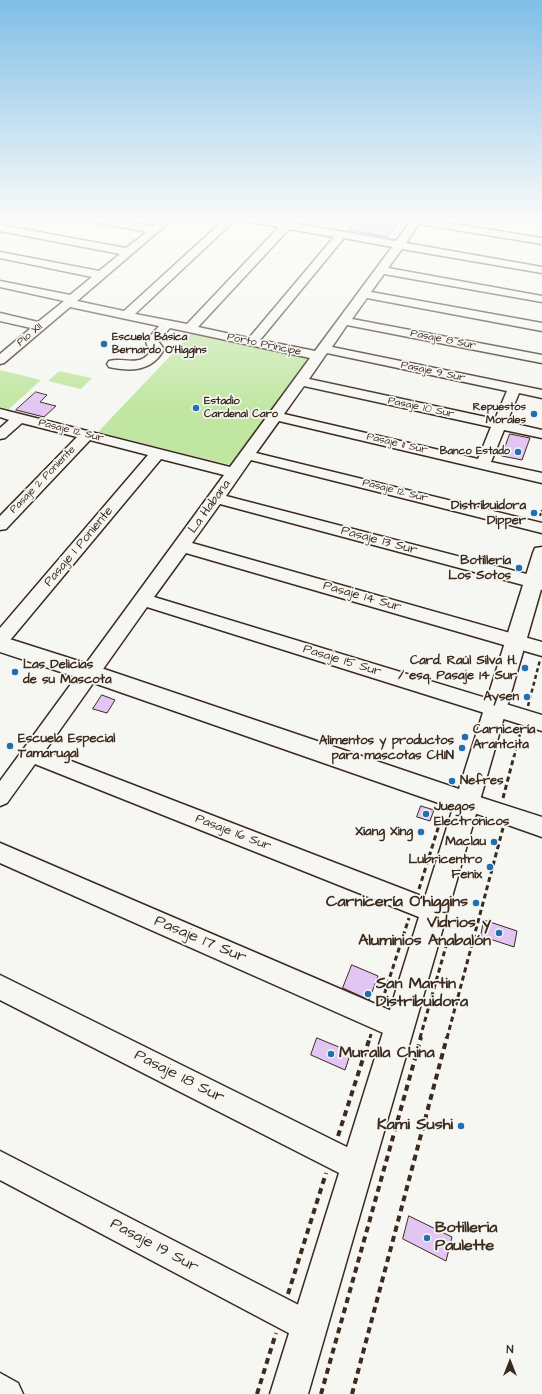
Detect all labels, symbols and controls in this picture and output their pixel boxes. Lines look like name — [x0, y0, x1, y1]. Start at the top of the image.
street label: Pío XII — [15, 321, 45, 349]
street label: Pasaje 8 Sur — [409, 327, 477, 353]
place label: Escuela Básica Bernardo O'Higgins — [112, 331, 207, 357]
street label: Porto Príncipe — [226, 331, 302, 359]
marker: Escuela Básica Bernardo O'Higgins — [99, 339, 109, 349]
street label: Pasaje 9 Sur — [400, 359, 466, 385]
place label: Estadio Cardenal Caro — [204, 395, 278, 421]
street label: Pasaje 10 Sur — [387, 395, 455, 421]
place label: Repuestos Morales — [473, 401, 526, 427]
marker: Estadio Cardenal Caro — [191, 403, 201, 413]
marker: Repuestos Morales — [529, 409, 539, 419]
street label: Pasaje 12 Sur — [37, 417, 105, 445]
street label: Pasaje 11 Sur — [365, 431, 429, 457]
street label: Pasaje 2 Poniente — [7, 443, 79, 517]
place label: Banco Estado — [440, 445, 510, 459]
marker: Banco Estado — [513, 447, 523, 457]
street label: La Habana — [185, 477, 235, 537]
street label: Pasaje 12 Sur — [361, 477, 429, 505]
place label: Distribuidora Dipper — [451, 498, 526, 529]
street label: Pasaje 1 Poniente — [41, 504, 117, 590]
marker: Distribuidora Dipper — [529, 508, 539, 518]
street label: Pasaje 13 Sur — [339, 523, 419, 559]
place label: Botillería Los Sotos — [448, 553, 511, 584]
marker: Botillería Los Sotos — [514, 563, 524, 573]
street label: Pasaje 14 Sur — [321, 578, 403, 616]
street label: Pasaje 15 Sur — [301, 642, 383, 680]
place label: Card. Raúl Silva H. / esq. Pasaje 14 Sur — [398, 653, 517, 684]
place label: Las Delicias de su Mascota — [23, 657, 112, 688]
marker: Card. Raúl Silva H. / esq. Pasaje 14 Sur — [520, 663, 530, 673]
marker: Las Delicias de su Mascota — [10, 667, 20, 677]
place label: Aysen — [483, 689, 519, 705]
marker: Aysen — [522, 692, 532, 702]
place label: Carnicería Arantcita — [473, 722, 535, 753]
place label: Escuela Especial Tamarugal — [18, 731, 115, 762]
marker: Carnicería Arantcita — [460, 732, 470, 742]
place label: Alimentos y productos para mascotas CHIN — [319, 733, 454, 764]
marker: Escuela Especial Tamarugal — [5, 741, 15, 751]
marker: Alimentos y productos para mascotas CHIN — [457, 743, 467, 753]
place label: Nefres — [460, 773, 504, 789]
marker: Nefres — [447, 776, 457, 786]
place label: Juegos Electronicos — [434, 799, 509, 830]
marker: Juegos Electronicos — [421, 809, 431, 819]
street label: Pasaje 16 Sur — [193, 811, 273, 855]
place label: Xiang Xing — [355, 824, 413, 840]
marker: Xiang Xing — [416, 827, 426, 837]
place label: Maclau — [445, 834, 486, 850]
marker: Maclau — [489, 837, 499, 847]
place label: Lubricentro Fenix — [408, 852, 482, 883]
marker: Lubricentro Fenix — [485, 862, 495, 872]
place label: Carnicería O'higgins — [326, 893, 468, 913]
marker: Carnicería O'higgins — [471, 898, 481, 908]
street label: Pasaje 17 Sur — [151, 912, 249, 968]
place label: Vidrios y Aluminios Anabalón — [358, 914, 491, 952]
marker: Vidrios y Aluminios Anabalón — [494, 928, 504, 938]
place label: San Martin Distribuidora — [376, 975, 468, 1013]
marker: San Martin Distribuidora — [363, 989, 373, 999]
place label: Muralla China — [339, 1044, 435, 1064]
street label: Pasaje 18 Sur — [131, 1046, 227, 1108]
marker: Muralla China — [326, 1049, 336, 1059]
place label: Kami Sushi — [377, 1116, 453, 1136]
marker: Kami Sushi — [456, 1121, 466, 1131]
street label: Pasaje 19 Sur — [107, 1215, 201, 1277]
place label: Botilleria Paulette — [435, 1219, 497, 1257]
marker: Botilleria Paulette — [422, 1233, 432, 1243]
north arrow — [490, 1342, 530, 1382]
text: N — [507, 1342, 513, 1357]

